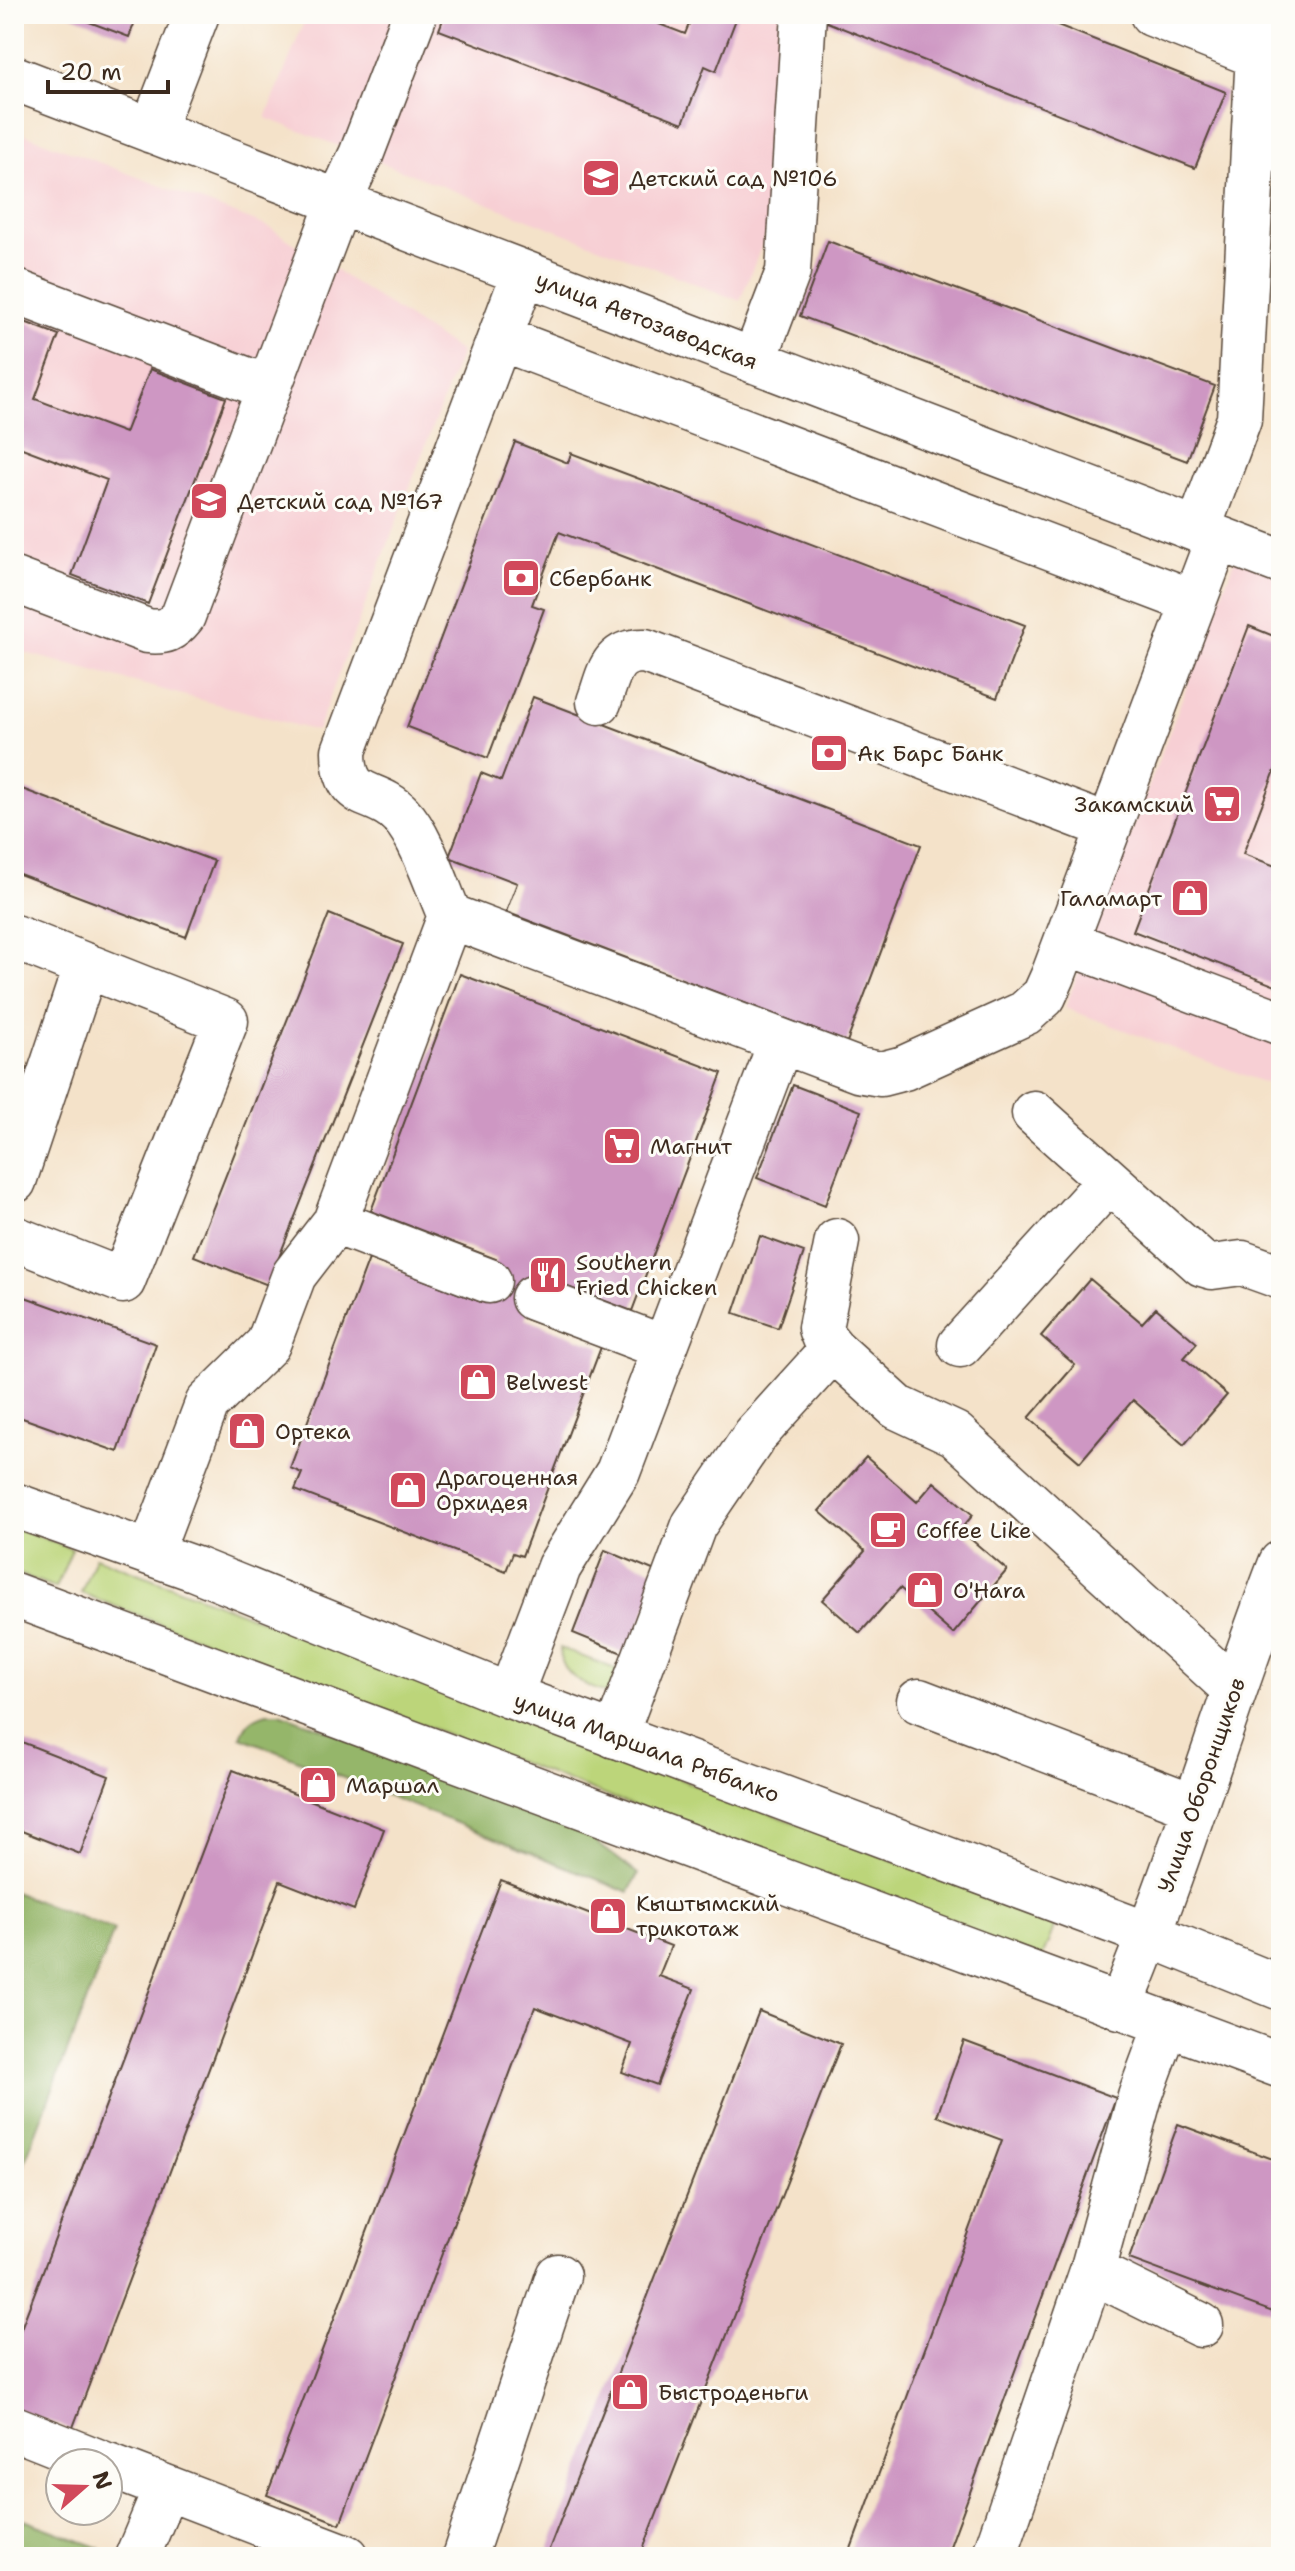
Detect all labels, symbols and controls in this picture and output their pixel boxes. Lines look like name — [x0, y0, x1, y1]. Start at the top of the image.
scale bar — [48, 44, 168, 94]
text: 20 m — [60, 56, 122, 88]
school or university icon: Детский сад №106 — [580, 157, 622, 199]
place label: Детский сад №106 — [629, 164, 838, 193]
street label: улица Автозаводская — [532, 265, 762, 376]
school or university icon: Детский сад №167 — [188, 480, 230, 522]
place label: Детский сад №167 — [237, 487, 443, 516]
bank icon: Сбербанк — [500, 557, 542, 599]
place label: Сбербанк — [549, 564, 652, 593]
bank icon: Ак Барс Банк — [808, 732, 850, 774]
place label: Ак Барс Банк — [857, 739, 1004, 768]
supermarket icon: Закамский — [1201, 783, 1243, 825]
place label: Закамский — [1074, 790, 1194, 819]
shop icon: Галамарт — [1169, 877, 1211, 919]
place label: Галамарт — [1060, 884, 1163, 913]
supermarket icon: Магнит — [601, 1125, 643, 1167]
place label: Магнит — [650, 1132, 733, 1161]
place label: Southern Fried Chicken — [576, 1248, 717, 1302]
restaurant icon: Southern Fried Chicken — [527, 1254, 569, 1296]
shop icon: Belwest — [457, 1361, 499, 1403]
place label: Belwest — [506, 1368, 588, 1397]
shop icon: Ортека — [226, 1410, 268, 1452]
place label: Ортека — [275, 1417, 351, 1446]
place label: Драгоценная Орхидея — [436, 1463, 578, 1517]
shop icon: Драгоценная Орхидея — [387, 1469, 429, 1511]
cafe icon: Coffee Like — [867, 1509, 909, 1551]
place label: Coffee Like — [916, 1516, 1032, 1545]
shop icon: O'Hara — [904, 1569, 946, 1611]
place label: O'Hara — [953, 1576, 1025, 1605]
street label: Улица Оборонщиков — [1151, 1674, 1252, 1897]
street label: улица Маршала Рыбалко — [510, 1686, 784, 1809]
shop icon: Маршал — [297, 1764, 339, 1806]
place label: Маршал — [346, 1771, 439, 1800]
place label: Кыштымский трикотаж — [636, 1889, 779, 1943]
shop icon: Кыштымский трикотаж — [587, 1895, 629, 1937]
shop icon: Быстроденьги — [609, 2371, 651, 2413]
place label: Быстроденьги — [658, 2378, 809, 2407]
north arrow — [44, 2447, 124, 2527]
text: N — [86, 2467, 119, 2493]

